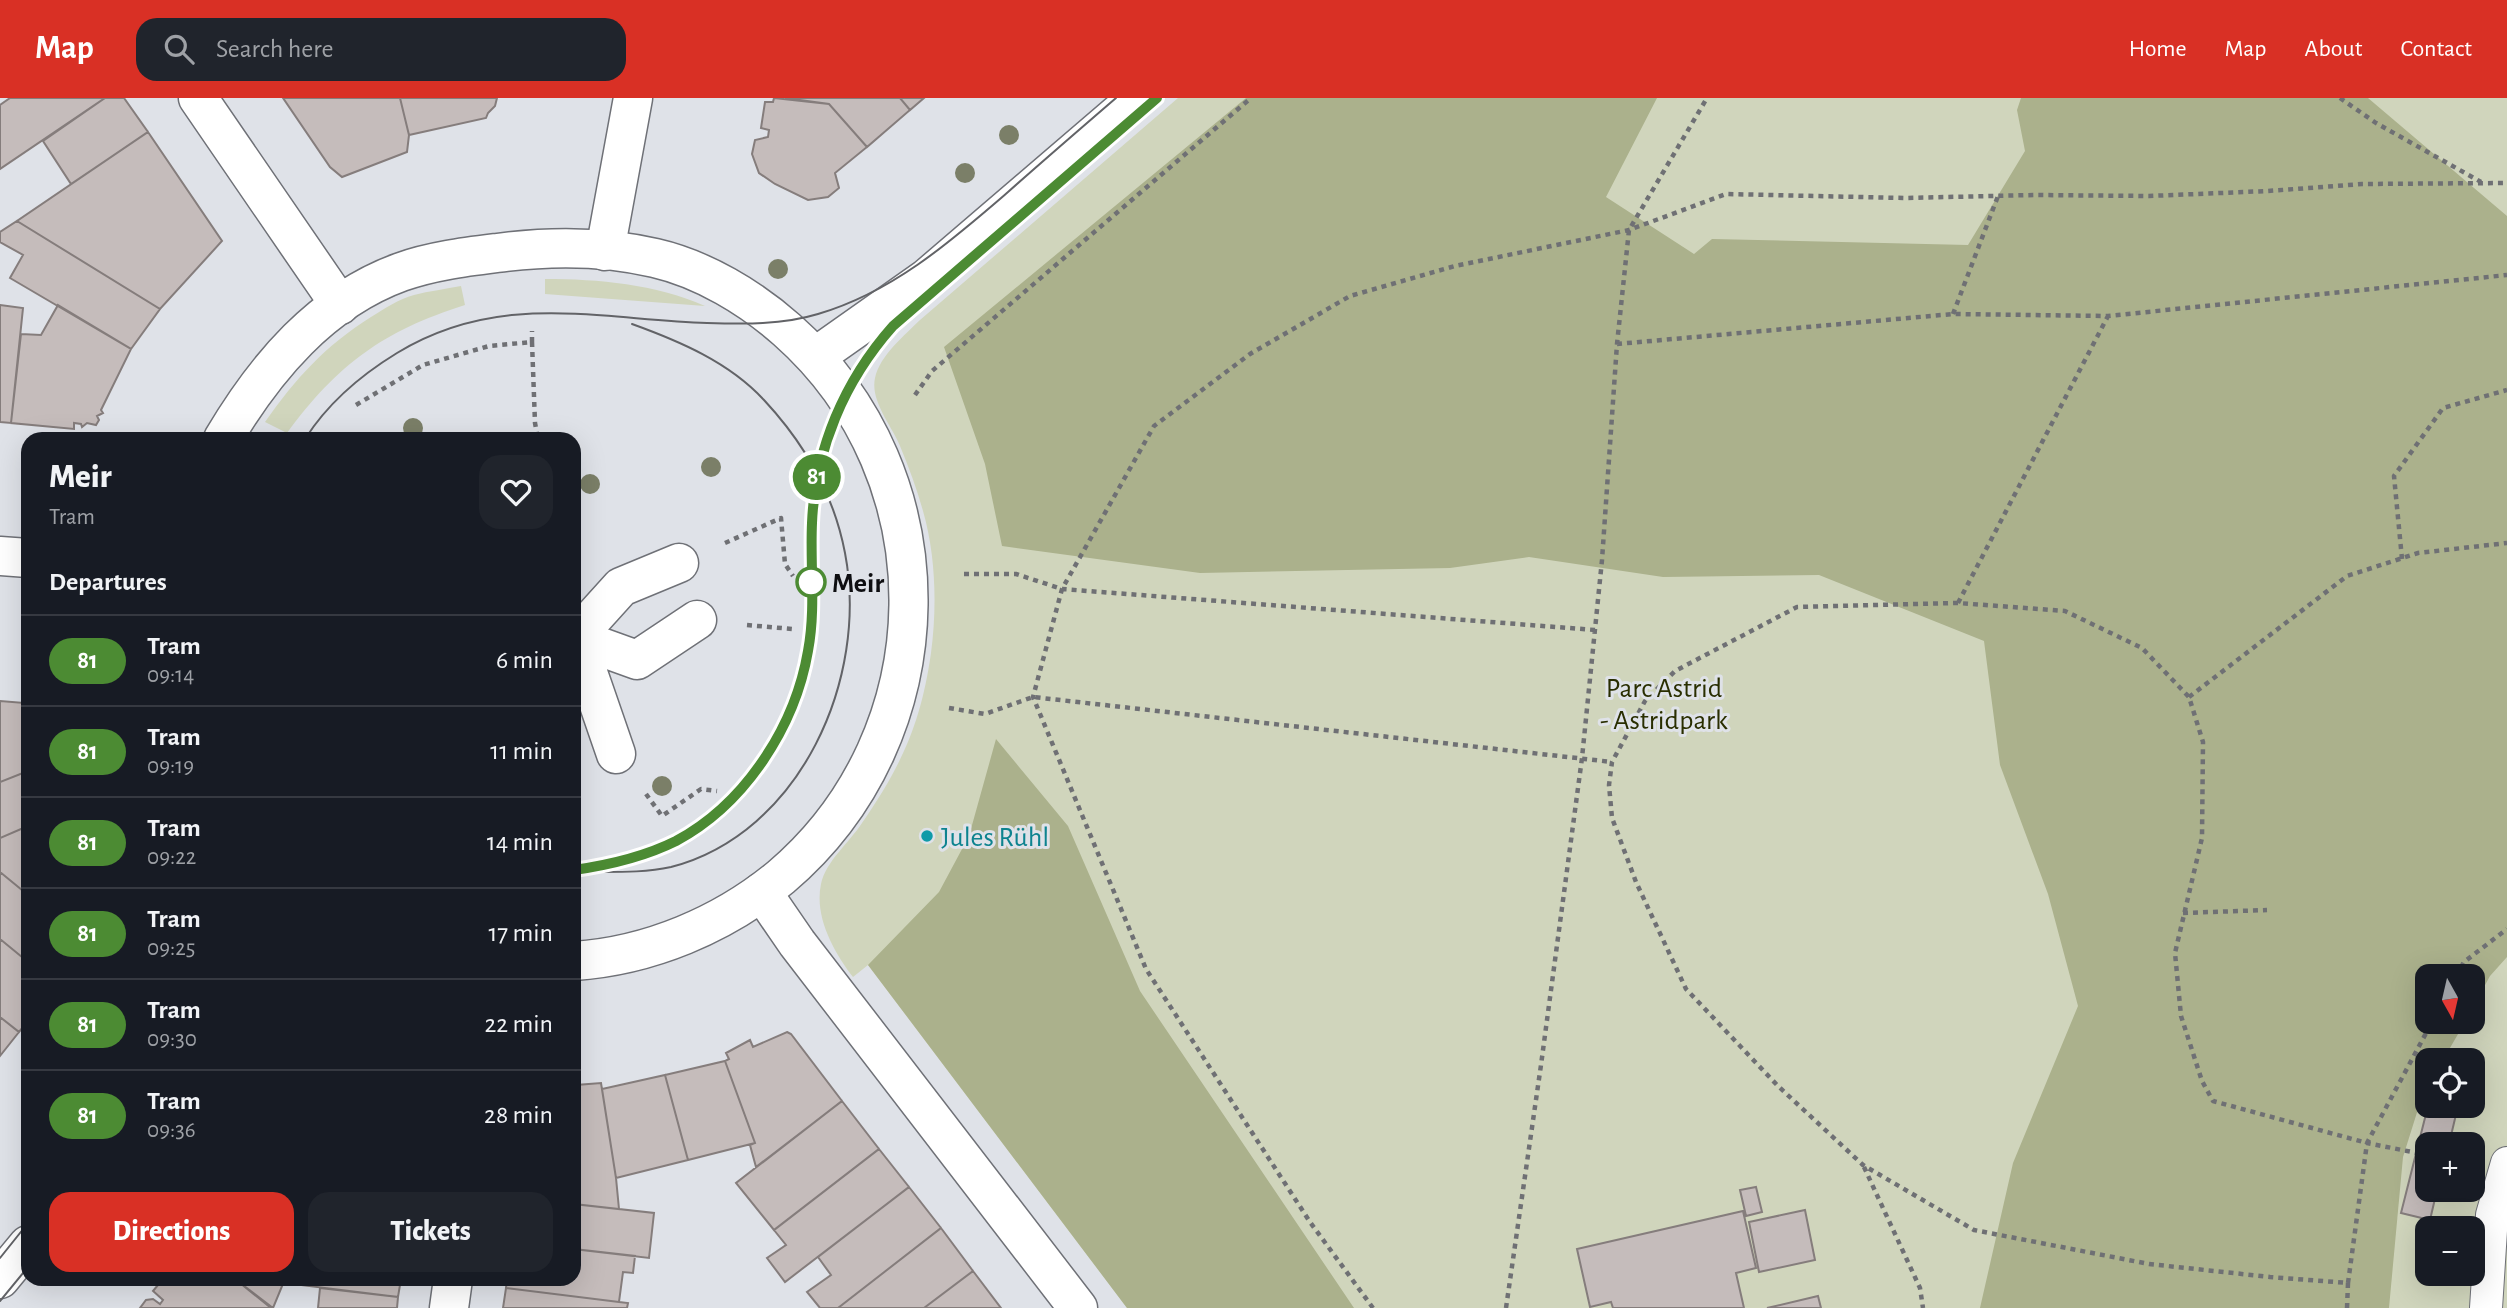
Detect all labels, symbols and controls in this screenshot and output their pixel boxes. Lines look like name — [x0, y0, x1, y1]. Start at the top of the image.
search box — [136, 18, 626, 81]
icon: search — [160, 30, 198, 68]
text: Map — [35, 32, 94, 65]
text: Search here — [216, 36, 334, 62]
text: Home — [2129, 37, 2187, 61]
text: Map — [2225, 37, 2267, 61]
text: About — [2305, 37, 2362, 61]
text: Contact — [2400, 37, 2472, 61]
line badge: 81 — [786, 454, 848, 500]
button: heart — [479, 455, 553, 529]
text: Meir — [49, 461, 112, 494]
text: 81 — [807, 465, 827, 489]
text: Tram — [49, 506, 95, 529]
marker: Meir — [796, 567, 826, 597]
text: Departures — [49, 569, 167, 595]
place label: Meir — [832, 570, 884, 598]
text: Tram — [147, 633, 201, 659]
text: 6 min — [496, 647, 553, 673]
text: 81 — [77, 649, 98, 673]
text: 09:14 — [147, 664, 194, 687]
park label: Parc Astrid - Astridpark — [1600, 675, 1728, 735]
text: Tram — [147, 724, 201, 750]
text: 11 min — [490, 738, 553, 764]
text: 81 — [77, 740, 98, 764]
text: 09:19 — [147, 755, 194, 778]
text: Tram — [147, 815, 201, 841]
place label: Jules Rühl — [941, 824, 1049, 852]
marker: Jules Rühl — [919, 828, 935, 844]
text: 14 min — [487, 829, 553, 855]
text: 81 — [77, 831, 98, 855]
text: 09:22 — [147, 846, 196, 869]
text: Tram — [147, 906, 201, 932]
text: 17 min — [488, 920, 553, 946]
text: 81 — [77, 922, 98, 946]
text: 09:25 — [147, 937, 195, 960]
north arrow — [2415, 964, 2485, 1034]
map controls — [2415, 964, 2485, 1286]
text: Tram — [147, 997, 201, 1023]
text: 22 min — [485, 1011, 553, 1037]
text: 81 — [77, 1013, 98, 1037]
text: 09:30 — [147, 1028, 197, 1051]
button: locate — [2415, 1048, 2485, 1118]
text: Tram — [147, 1088, 201, 1114]
text: 28 min — [484, 1102, 553, 1128]
text: 81 — [77, 1104, 98, 1128]
text: 09:36 — [147, 1119, 196, 1142]
button: + — [2415, 1132, 2485, 1202]
button: Directions — [49, 1192, 294, 1272]
button: Tickets — [308, 1192, 553, 1272]
button: − — [2415, 1216, 2485, 1286]

